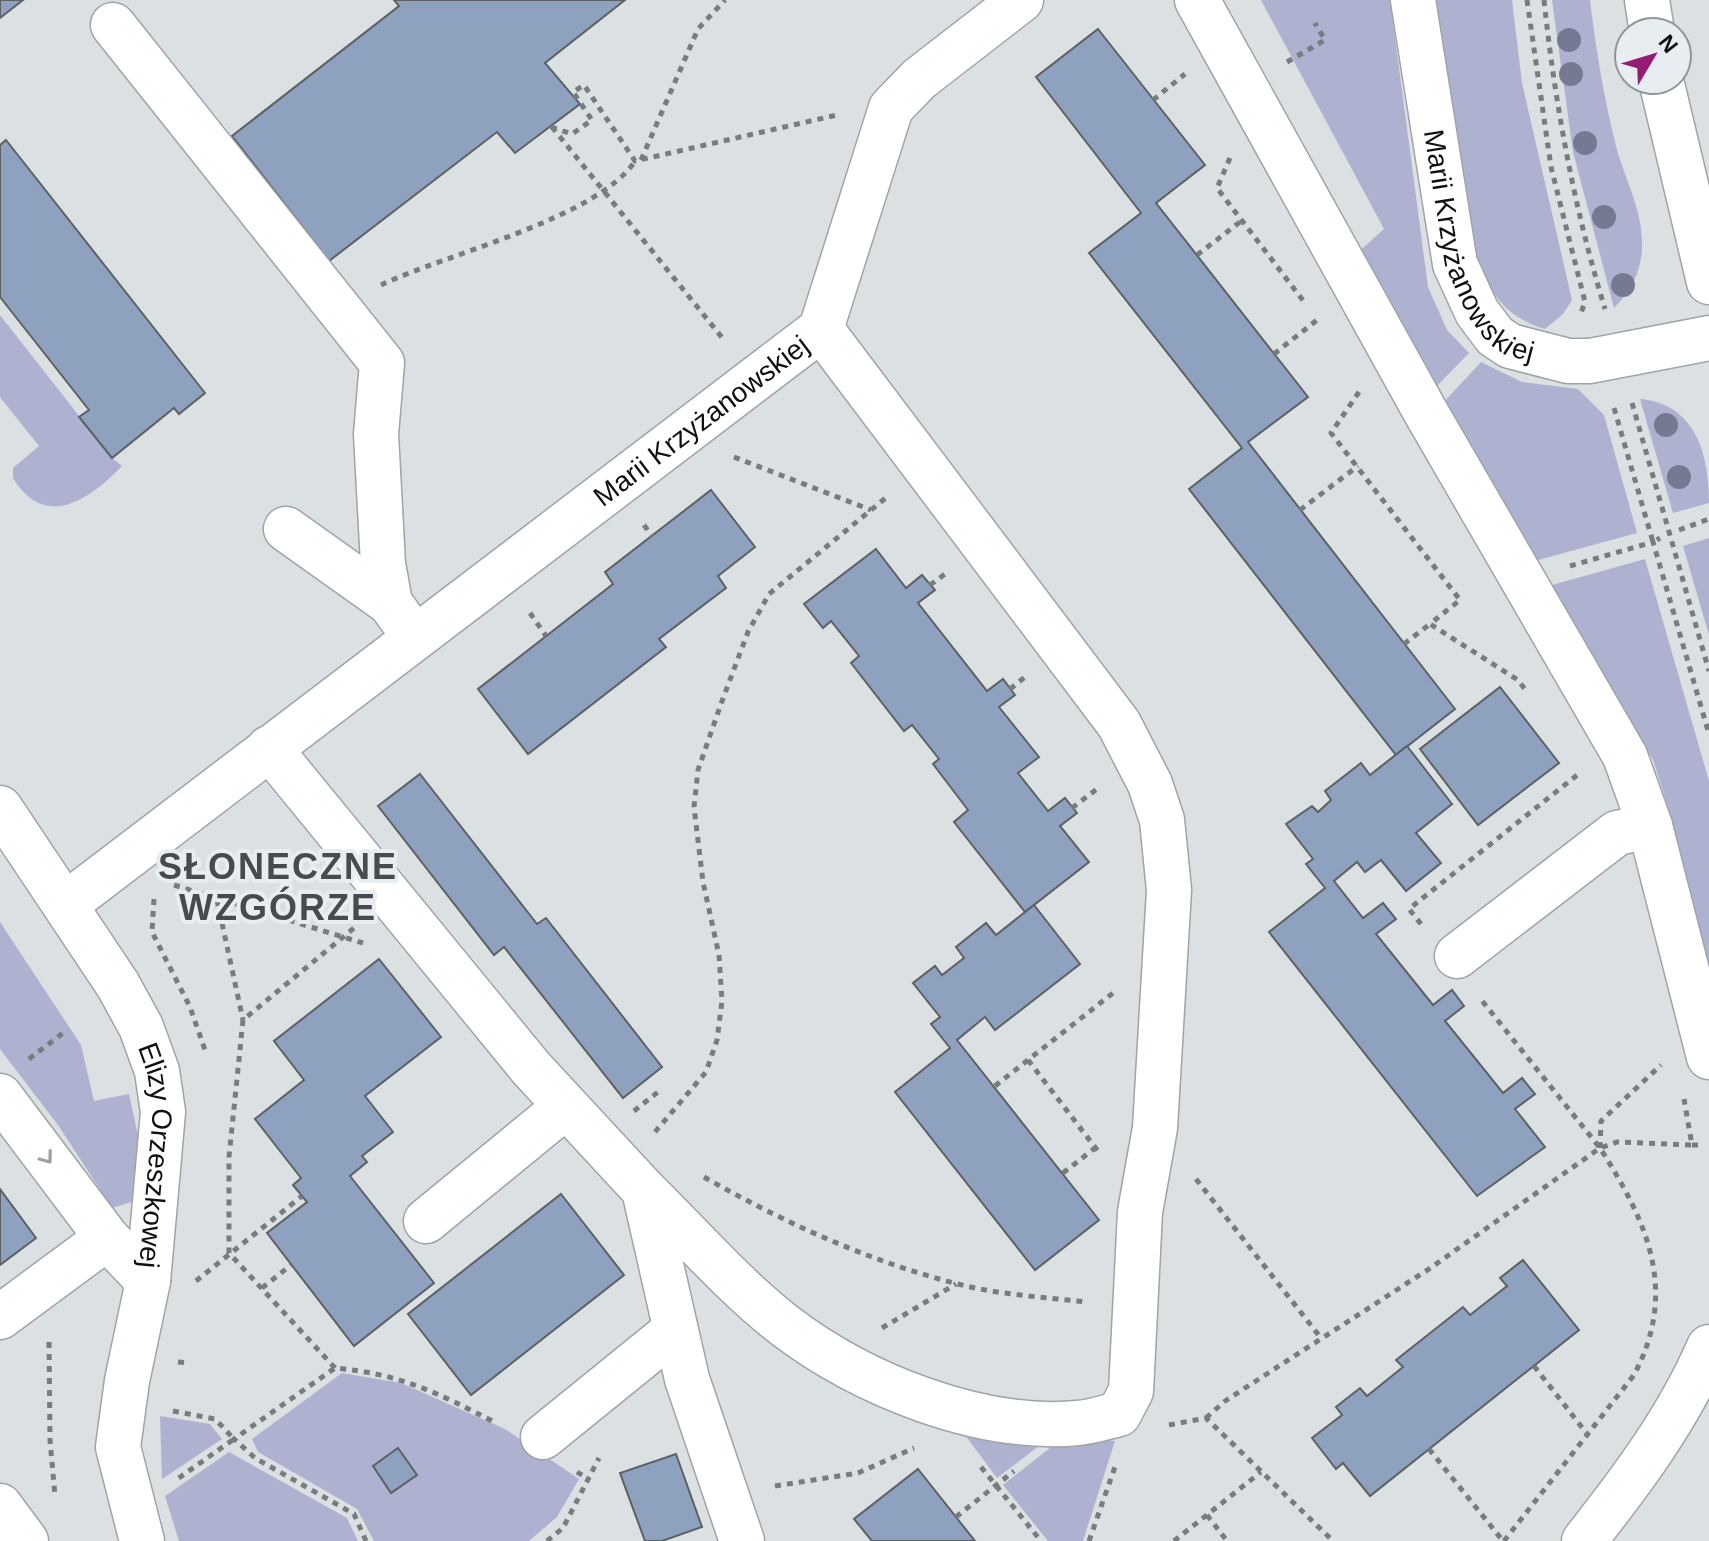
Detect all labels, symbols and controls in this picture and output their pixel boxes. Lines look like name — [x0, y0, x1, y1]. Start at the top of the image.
north arrow — [1613, 16, 1693, 96]
text: N — [1654, 30, 1683, 58]
street label: Marii Krzyżanowskiej — [1418, 127, 1538, 367]
street label: Marii Krzyżanowskiej — [587, 329, 814, 512]
district label: SŁONECZNE WZGÓRZE — [158, 846, 398, 928]
street label: Elizy Orzeszkowej — [133, 1038, 179, 1270]
one-way arrow — [37, 1149, 51, 1164]

